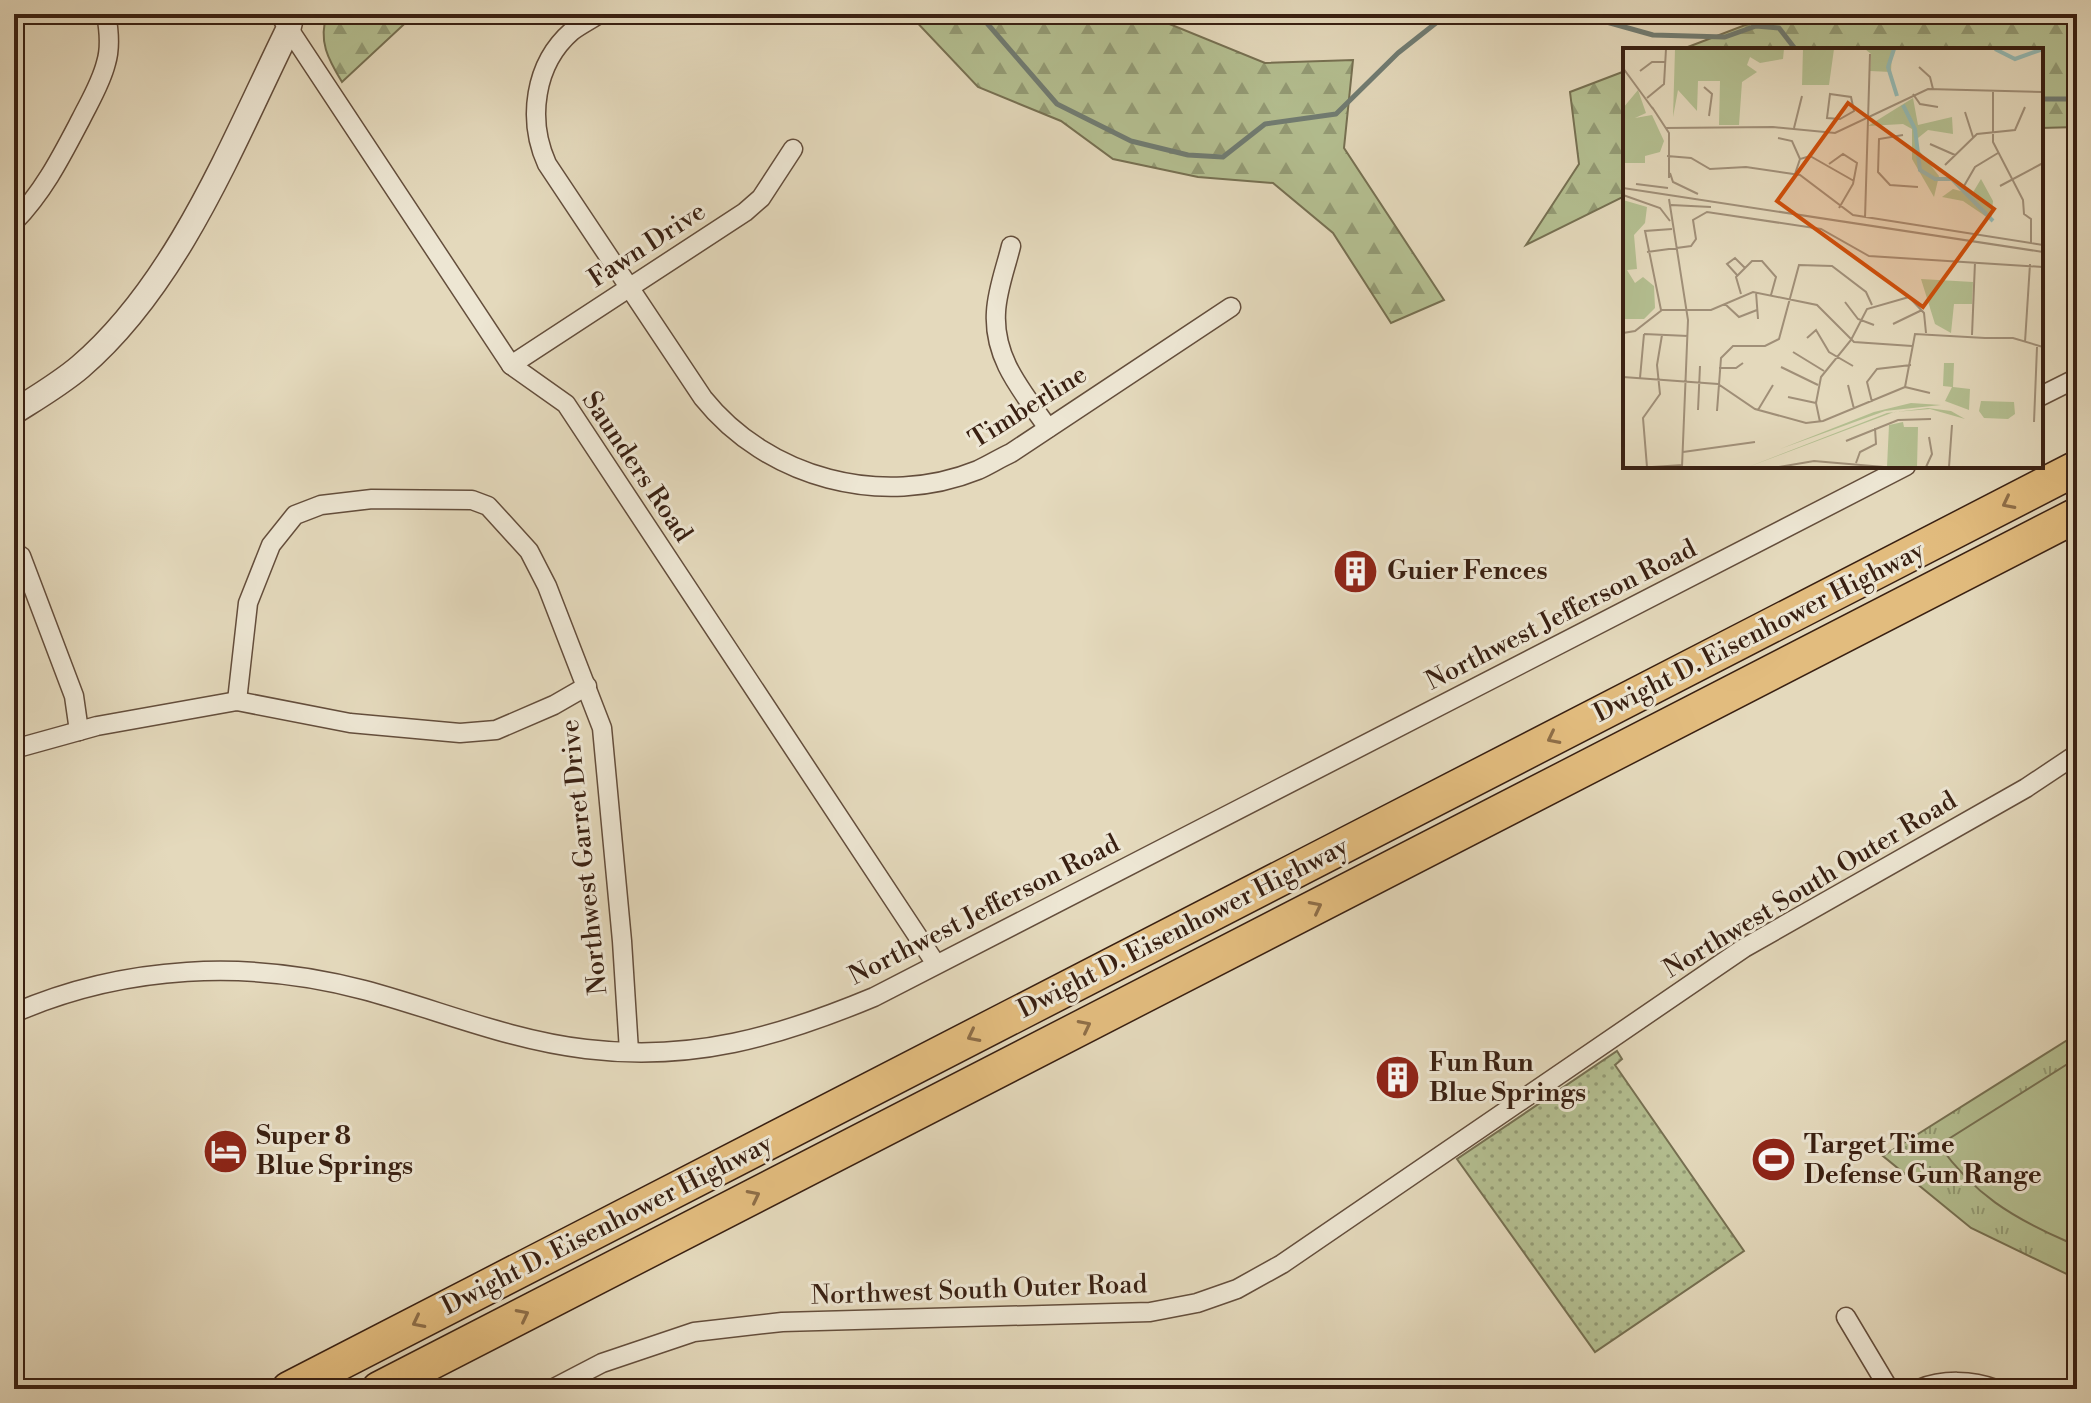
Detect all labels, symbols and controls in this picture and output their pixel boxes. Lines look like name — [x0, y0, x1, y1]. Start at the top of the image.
inset map — [1623, 48, 2043, 468]
street label: Fawn Drive — [582, 195, 712, 295]
street label: Timberline — [963, 358, 1093, 456]
street label: Saunders Road — [575, 386, 699, 548]
one-way arrow — [2001, 494, 2016, 509]
street label: Northwest Jefferson Road — [1420, 533, 1702, 697]
street label: Dwight D. Eisenhower Highway — [1588, 534, 1930, 730]
building icon: Guier Fences — [1332, 547, 1380, 595]
place label: Guier Fences — [1387, 555, 1548, 587]
street label: Northwest Garret Drive — [554, 718, 614, 996]
one-way arrow — [1546, 728, 1561, 743]
street label: Northwest South Outer Road — [1658, 785, 1963, 985]
street label: Northwest Jefferson Road — [843, 828, 1125, 992]
street label: Dwight D. Eisenhower Highway — [1012, 830, 1354, 1026]
one-way arrow — [1307, 901, 1322, 916]
one-way arrow — [1076, 1020, 1091, 1035]
one-way arrow — [966, 1027, 981, 1042]
place label: Fun Run Blue Springs — [1429, 1047, 1586, 1109]
building icon: Fun Run Blue Springs — [1374, 1054, 1422, 1102]
place label: Super 8 Blue Springs — [256, 1120, 413, 1182]
hotel icon: Super 8 Blue Springs — [201, 1127, 249, 1175]
street label: Dwight D. Eisenhower Highway — [436, 1127, 778, 1323]
place label: Target Time Defense Gun Range — [1804, 1129, 2042, 1191]
sports icon: Target Time Defense Gun Range — [1749, 1136, 1797, 1184]
one-way arrow — [745, 1190, 760, 1206]
street label: Northwest South Outer Road — [810, 1268, 1148, 1312]
one-way arrow — [514, 1309, 529, 1324]
one-way arrow — [412, 1313, 427, 1328]

